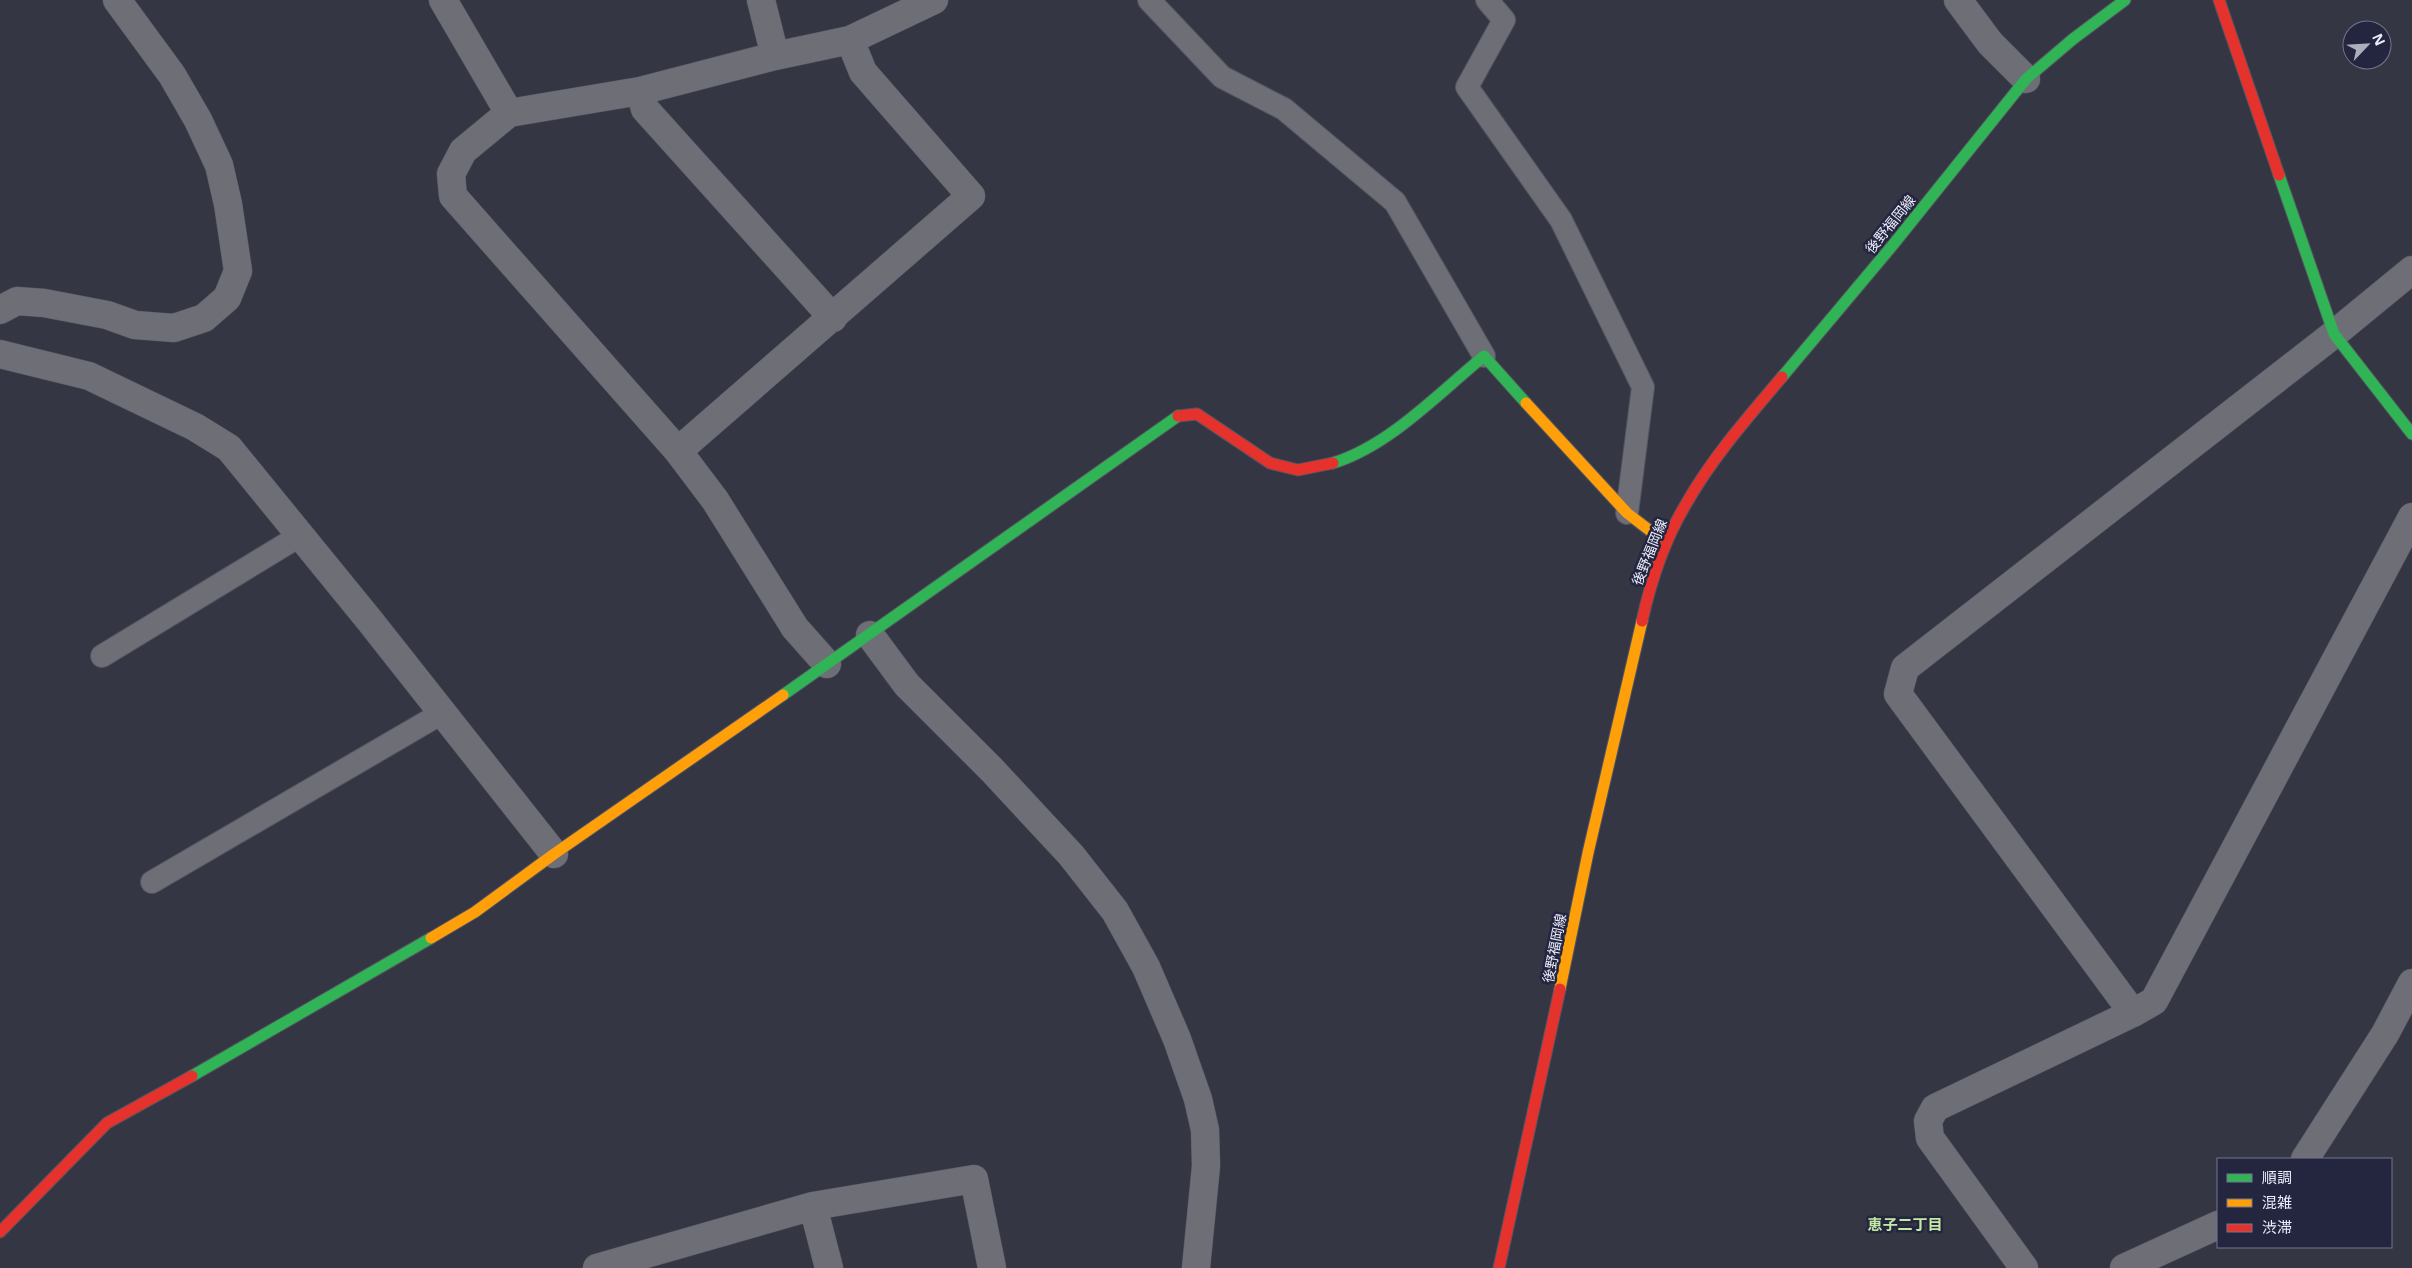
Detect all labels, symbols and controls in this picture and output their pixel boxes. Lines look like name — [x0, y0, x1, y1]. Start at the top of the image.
north arrow — [2342, 20, 2392, 70]
text: N — [2368, 30, 2390, 48]
street label: 後野福岡線 — [1861, 191, 1919, 257]
street label: 後野福岡線 — [1627, 516, 1671, 588]
street label: 後野福岡線 — [1538, 912, 1570, 984]
legend — [2217, 1158, 2392, 1248]
text: 順調 — [2262, 1167, 2292, 1187]
text: 混雑 — [2262, 1192, 2292, 1212]
district label: 恵子二丁目 — [1867, 1214, 1943, 1234]
text: 渋滞 — [2262, 1217, 2292, 1237]

